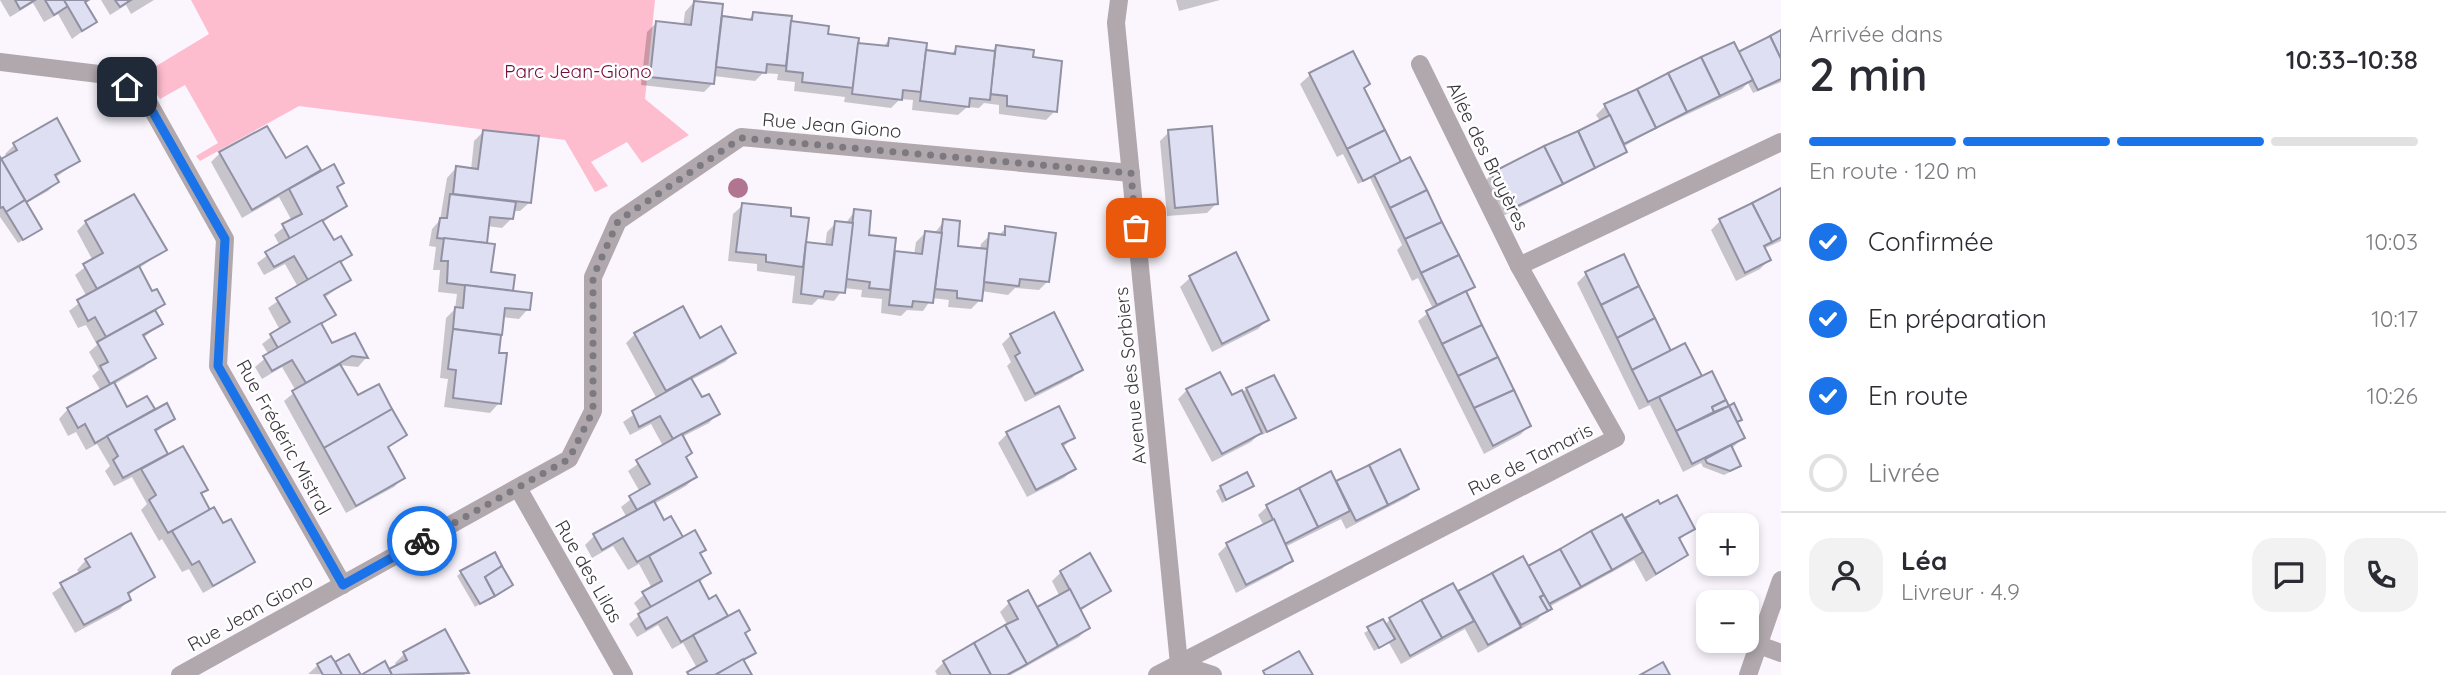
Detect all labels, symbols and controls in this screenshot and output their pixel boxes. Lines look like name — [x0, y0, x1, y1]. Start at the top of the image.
text: Arrivée dans — [1809, 19, 1943, 48]
text: 10:33–10:38 — [2286, 43, 2418, 76]
text: 2 min — [1809, 45, 1928, 103]
pin — [97, 57, 157, 117]
park label: Parc Jean-Giono — [504, 59, 652, 83]
icon: home — [108, 68, 146, 106]
street label: Allée des Bruyères — [1442, 78, 1534, 234]
street label: Rue Jean Giono — [761, 107, 903, 143]
text: En route · 120 m — [1809, 156, 1977, 185]
pin — [1106, 198, 1166, 258]
icon: bag — [1117, 209, 1155, 247]
icon: check — [1809, 223, 1847, 261]
text: Confirmée — [1868, 225, 1994, 258]
text: 10:03 — [2366, 227, 2418, 256]
street label: Avenue des Sorbiers — [1109, 286, 1151, 466]
icon: check — [1809, 300, 1847, 338]
text: En préparation — [1868, 302, 2047, 335]
text: 10:17 — [2371, 304, 2418, 333]
street label: Rue Frédéric Mistral — [231, 355, 337, 519]
icon: check — [1809, 377, 1847, 415]
text: En route — [1868, 379, 1968, 412]
text: 10:26 — [2366, 381, 2418, 410]
street label: Rue de Tamaris — [1464, 417, 1597, 501]
text: Livrée — [1868, 456, 1940, 489]
courier — [387, 506, 457, 576]
map controls — [1696, 513, 1759, 653]
button: + — [1696, 513, 1759, 576]
street label: Rue des Lilas — [550, 515, 628, 627]
icon: bike — [403, 522, 441, 560]
button: person — [1809, 538, 1883, 612]
button: chat — [2252, 538, 2326, 612]
button: phone — [2344, 538, 2418, 612]
text: Léa — [1901, 544, 1947, 577]
street label: Rue Jean Giono — [183, 568, 317, 656]
text: Livreur · 4.9 — [1901, 577, 2020, 606]
button: − — [1696, 590, 1759, 653]

